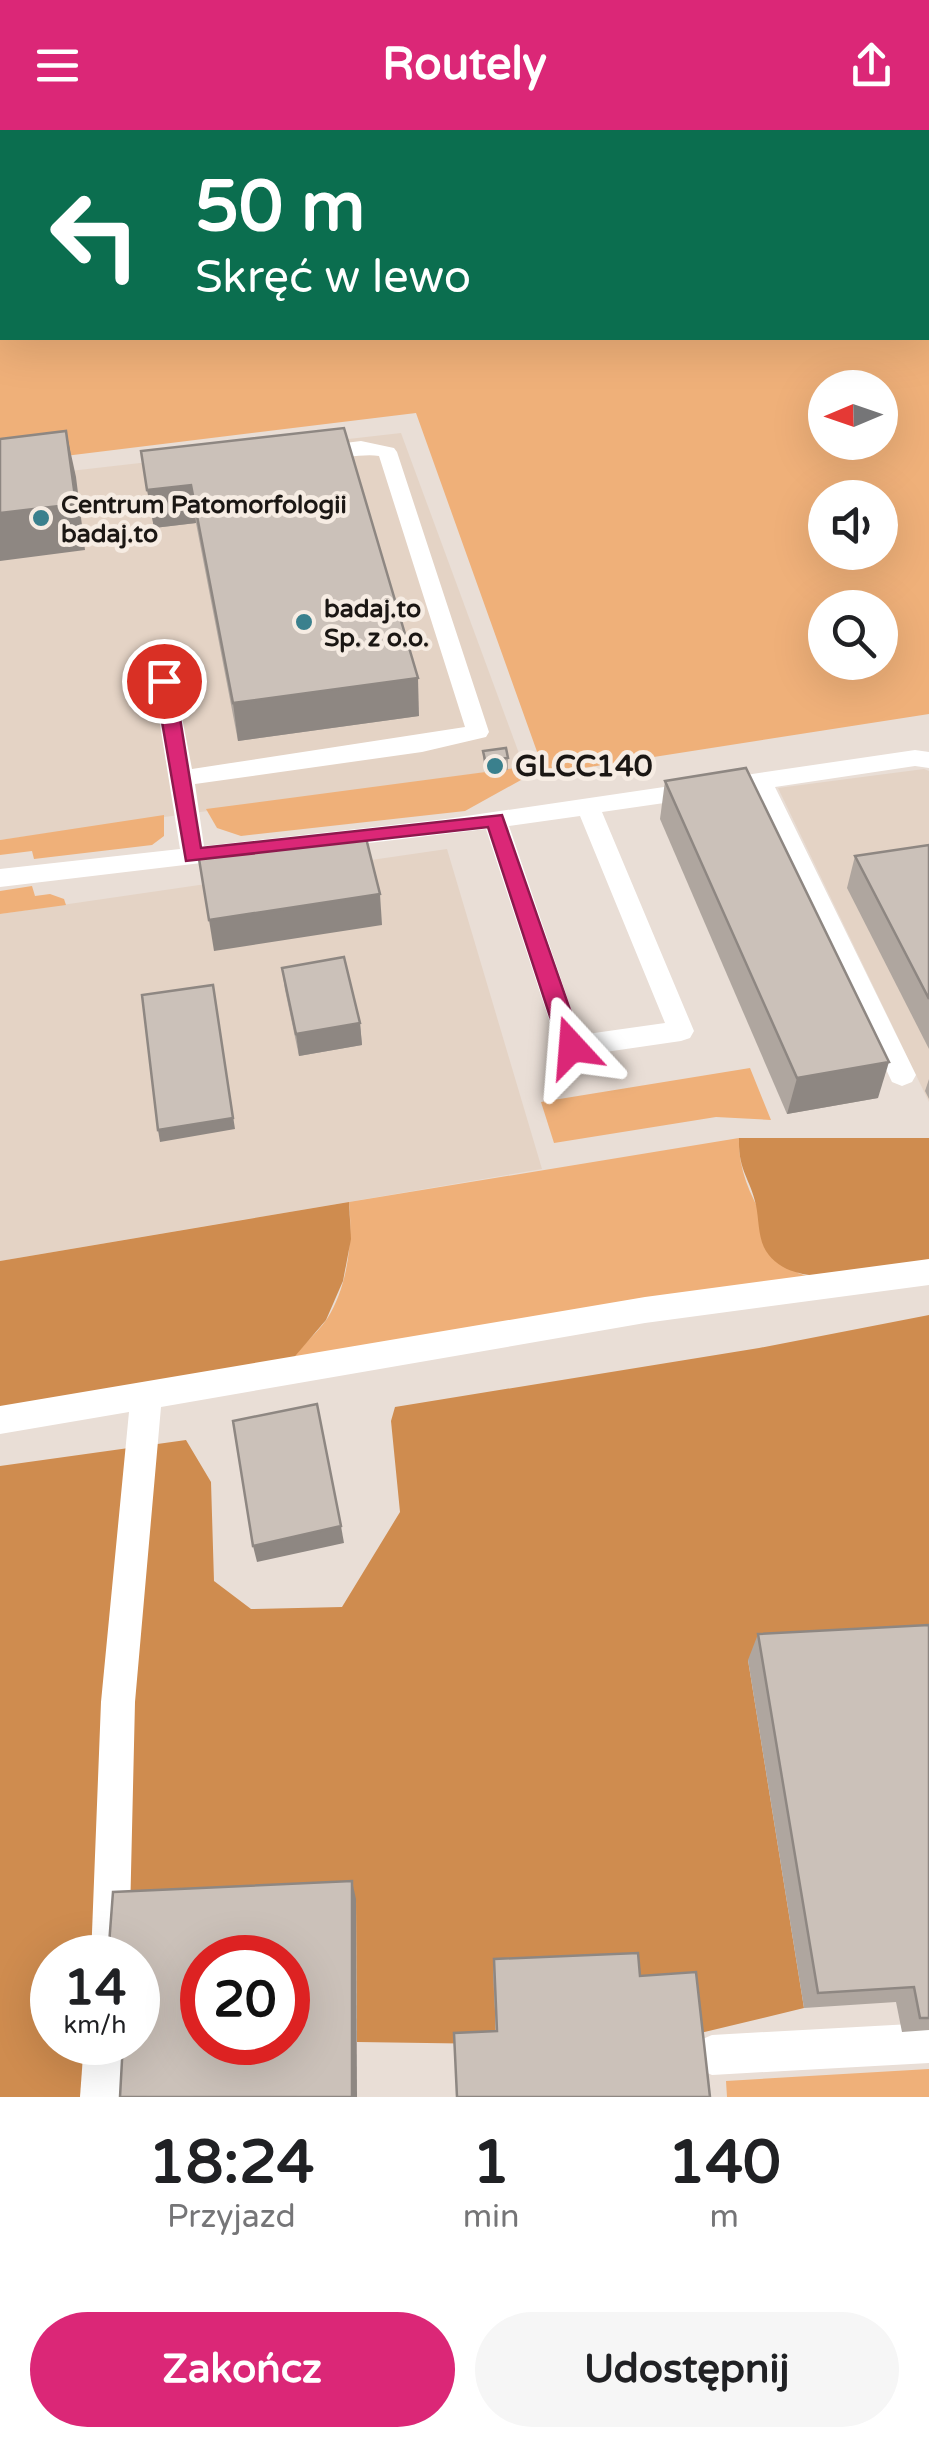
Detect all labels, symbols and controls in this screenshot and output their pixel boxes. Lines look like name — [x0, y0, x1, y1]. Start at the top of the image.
icon: menu — [30, 38, 85, 93]
text: Routely — [382, 38, 547, 92]
icon: share — [844, 38, 899, 93]
text: 50 m — [195, 166, 365, 250]
icon: left — [30, 170, 160, 300]
text: Skręć w lewo — [195, 251, 471, 305]
north arrow — [808, 370, 898, 460]
map controls — [808, 370, 898, 680]
button: sound — [808, 480, 898, 570]
place label: Centrum Patomorfologii badaj.to — [61, 490, 347, 549]
marker: Centrum Patomorfologii badaj.to — [30, 507, 52, 529]
button: search — [808, 590, 898, 680]
place label: badaj.to Sp. z o.o. — [324, 594, 429, 653]
marker: badaj.to Sp. z o.o. — [293, 611, 315, 633]
pin — [122, 639, 207, 724]
icon: arrive — [137, 654, 192, 709]
place label: GLCC140 — [515, 748, 653, 785]
marker: GLCC140 — [484, 755, 506, 777]
position arrow — [520, 995, 624, 1099]
speed limit sign: 20 — [180, 1935, 310, 2065]
text: 14 — [64, 1958, 126, 2018]
text: km/h — [64, 2010, 126, 2040]
text: 18:24 — [148, 2127, 315, 2199]
text: 1 — [472, 2127, 510, 2199]
text: 140 — [668, 2127, 781, 2199]
text: Przyjazd — [167, 2198, 296, 2236]
text: min — [463, 2198, 520, 2236]
text: m — [710, 2198, 739, 2236]
button: Zakończ — [30, 2312, 455, 2427]
button: Udostępnij — [475, 2312, 899, 2427]

